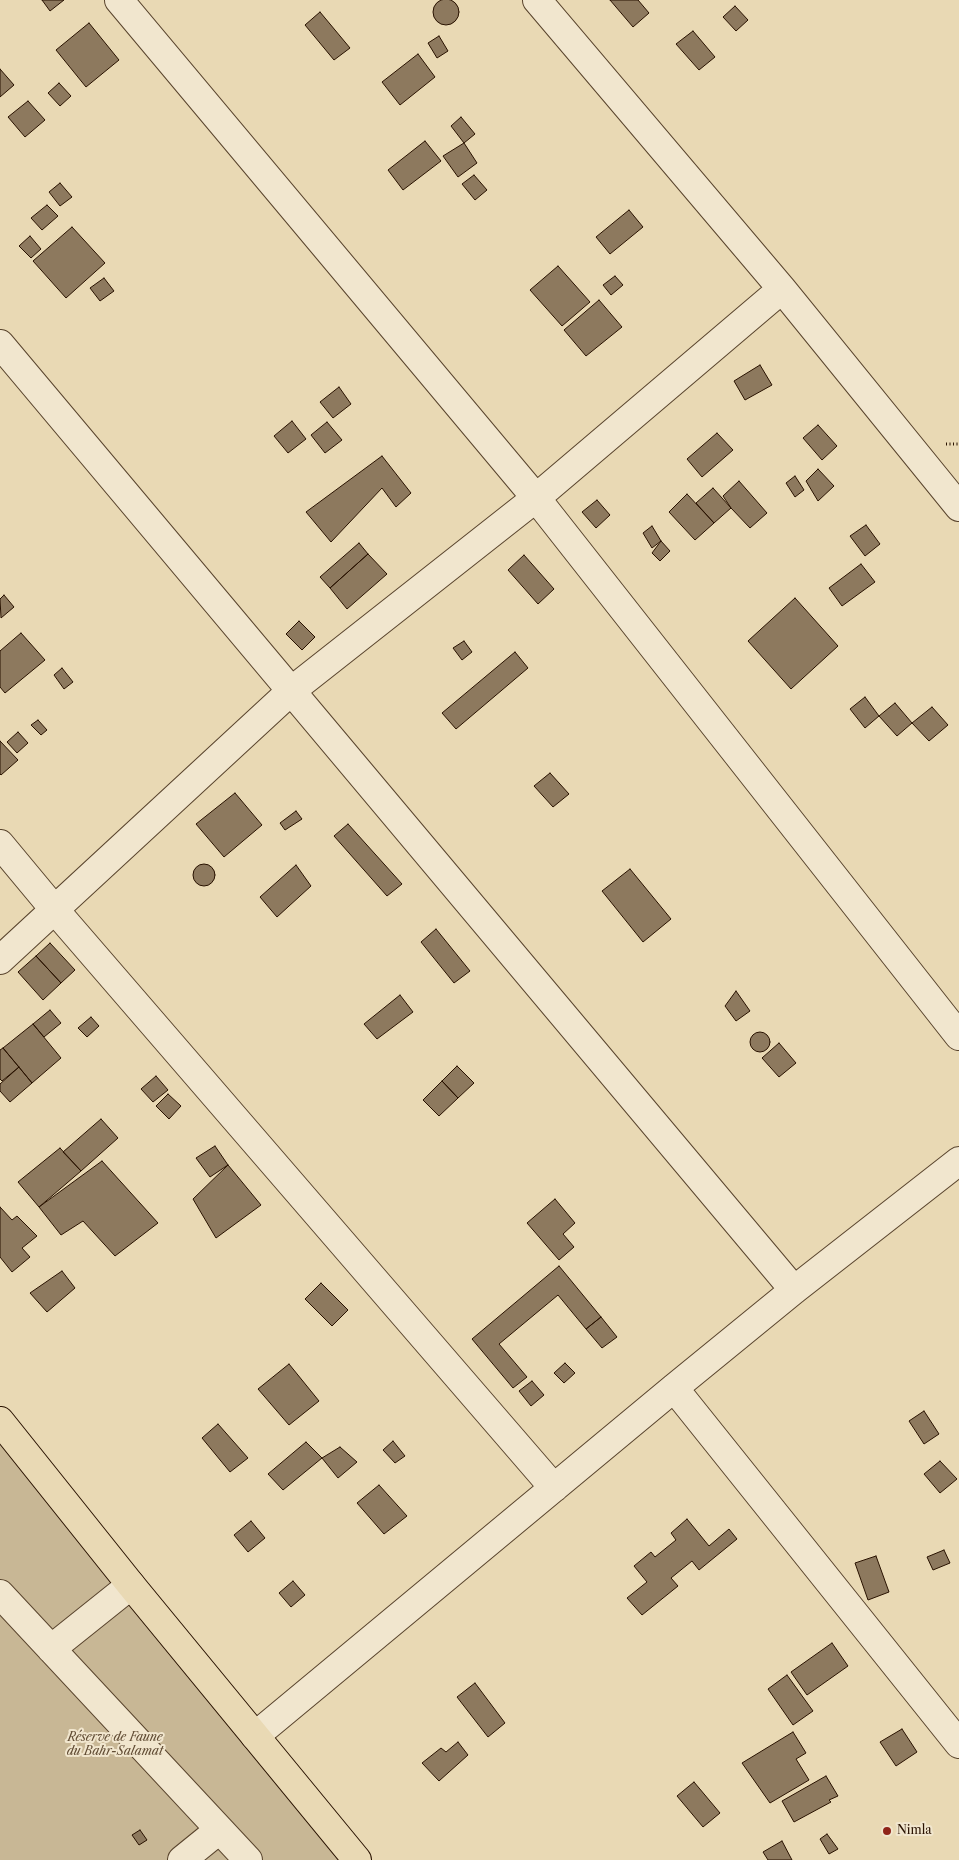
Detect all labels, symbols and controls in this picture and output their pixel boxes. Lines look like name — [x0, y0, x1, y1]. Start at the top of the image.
park label: Réserve de Faune du Bahr-Salamat — [67, 1731, 163, 1759]
place label: Nimla — [897, 1824, 932, 1838]
marker: Nimla — [881, 1825, 893, 1837]

